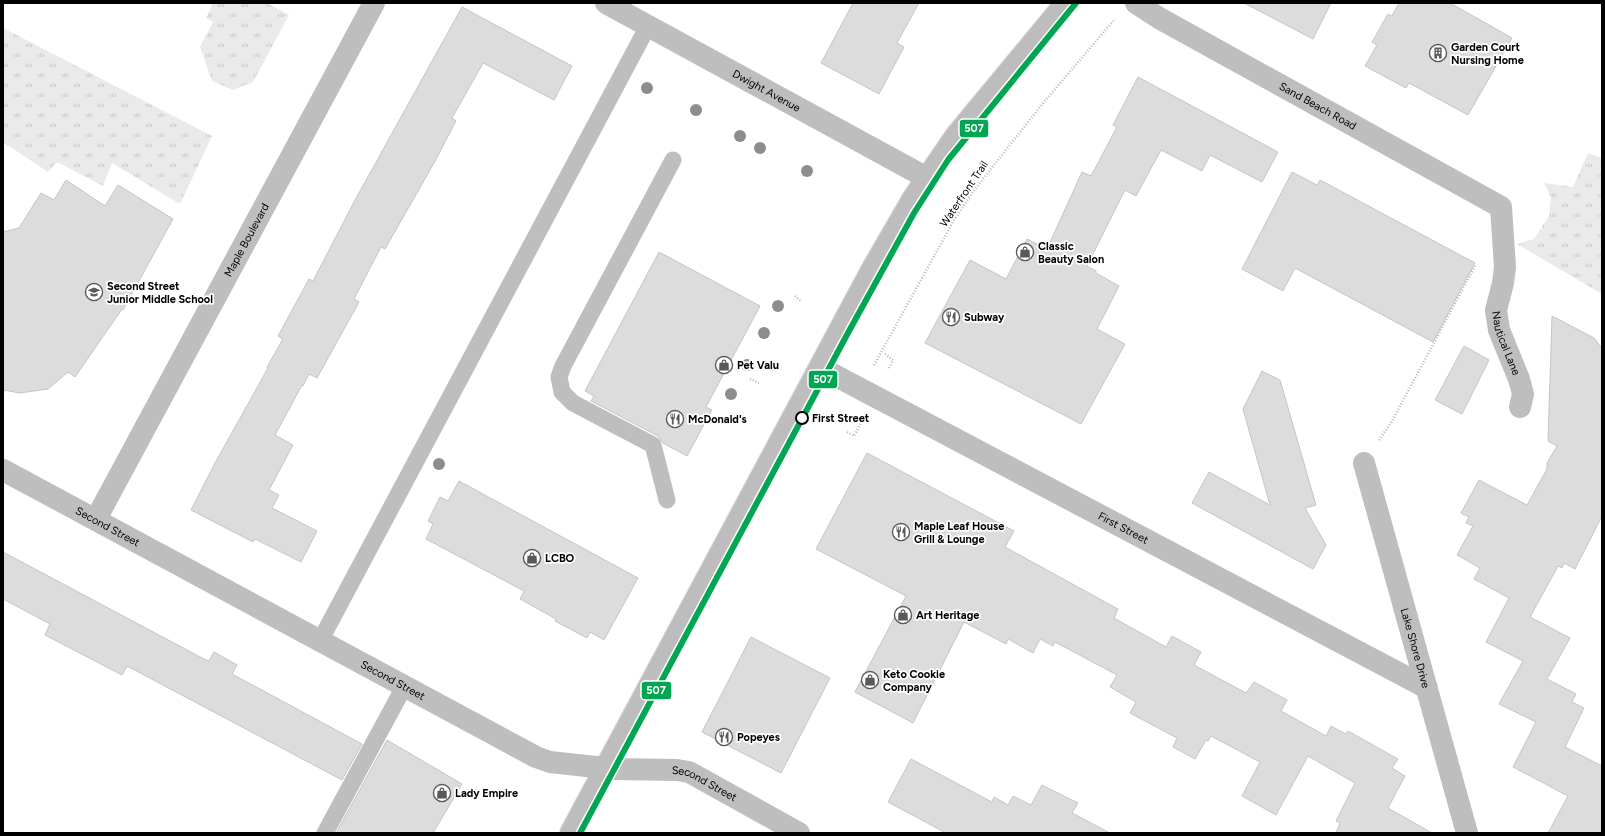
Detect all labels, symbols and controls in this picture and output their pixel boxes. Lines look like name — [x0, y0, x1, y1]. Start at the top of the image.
place label: Garden Court Nursing Home — [1451, 41, 1524, 67]
building icon: Garden Court Nursing Home — [1428, 43, 1448, 63]
street label: Dwight Avenue — [730, 67, 803, 114]
street label: Sand Beach Road — [1277, 79, 1359, 132]
line badge: 507 — [959, 119, 989, 138]
text: 507 — [964, 122, 984, 135]
street label: Waterfront Trail — [937, 159, 991, 229]
street label: Maple Boulevard — [221, 201, 271, 279]
place label: Classic Beauty Salon — [1038, 240, 1104, 266]
shop icon: Classic Beauty Salon — [1015, 242, 1035, 262]
place label: Second Street Junior Middle School — [107, 280, 213, 306]
school or university icon: Second Street Junior Middle School — [84, 282, 104, 302]
restaurant icon: Subway — [941, 307, 961, 327]
street label: Nautical Lane — [1490, 310, 1523, 377]
place label: Subway — [964, 311, 1005, 324]
shop icon: Pet Valu — [714, 355, 734, 375]
place label: Pet Valu — [737, 359, 779, 372]
line badge: 507 — [808, 370, 838, 389]
text: 507 — [813, 373, 833, 386]
restaurant icon: McDonald's — [665, 409, 685, 429]
marker: First Street — [795, 411, 809, 425]
place label: First Street — [812, 412, 870, 425]
place label: McDonald's — [688, 413, 747, 426]
street label: Second Street — [73, 504, 142, 549]
street label: First Street — [1096, 509, 1151, 546]
place label: Maple Leaf House Grill & Lounge — [914, 520, 1004, 546]
restaurant icon: Maple Leaf House Grill & Lounge — [891, 522, 911, 542]
shop icon: LCBO — [522, 548, 542, 568]
place label: LCBO — [545, 552, 575, 565]
shop icon: Art Heritage — [893, 605, 913, 625]
street label: Lake Shore Drive — [1398, 606, 1433, 689]
place label: Art Heritage — [916, 609, 979, 622]
street label: Second Street — [359, 657, 428, 703]
place label: Keto Cookie Company — [883, 668, 945, 694]
shop icon: Keto Cookie Company — [860, 670, 880, 690]
line badge: 507 — [641, 681, 672, 700]
text: 507 — [646, 684, 666, 697]
restaurant icon: Popeyes — [714, 727, 734, 747]
place label: Popeyes — [737, 731, 780, 744]
street label: Second Street — [672, 763, 739, 804]
shop icon: Lady Empire — [432, 783, 452, 803]
place label: Lady Empire — [455, 787, 518, 800]

